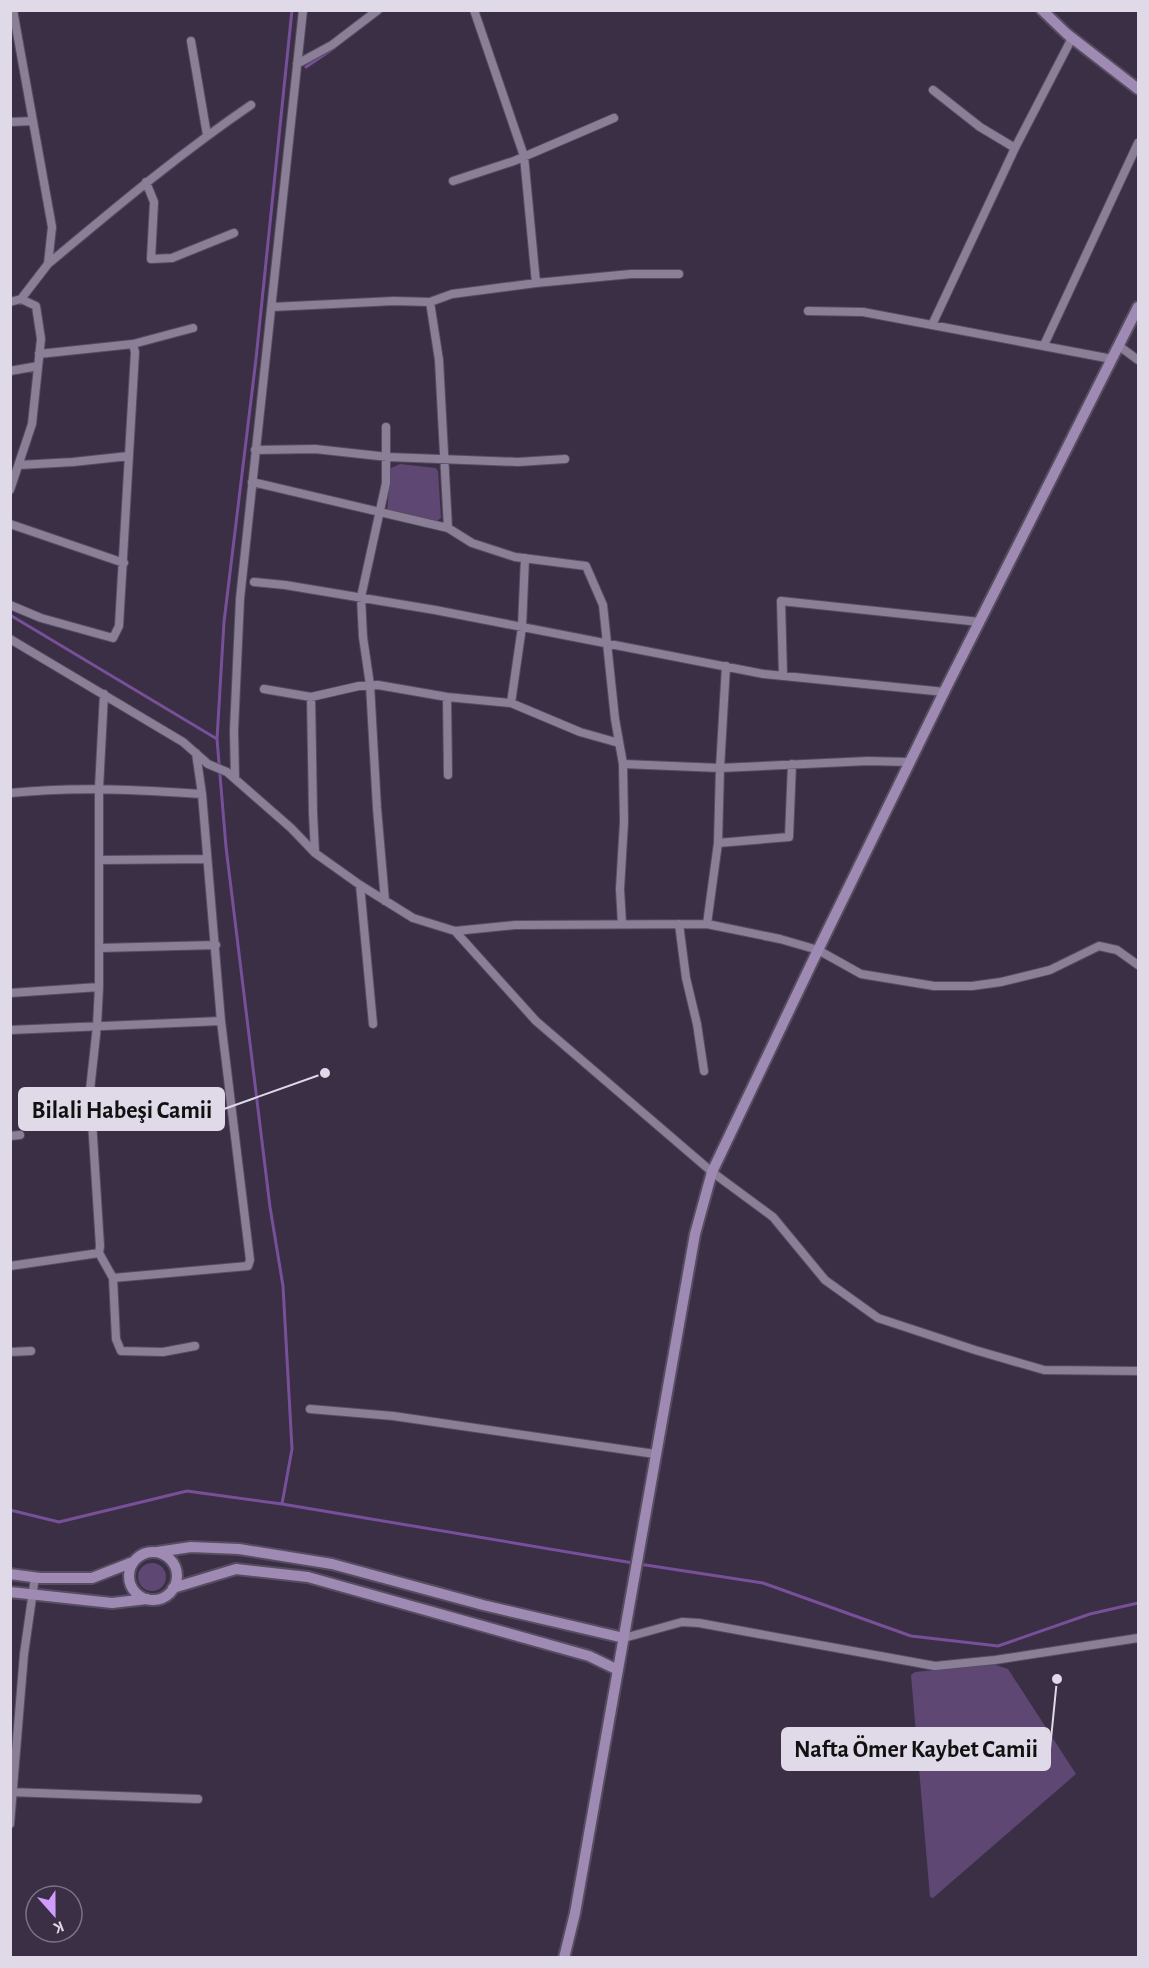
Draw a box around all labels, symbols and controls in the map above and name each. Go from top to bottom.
callout: Bilali Habeşi Camii [19,1088,224,1130]
text: Bilali Habeşi Camii [32,1099,212,1123]
callout: Nafta Ömer Kaybet Camii [782,1728,1050,1770]
text: Nafta Ömer Kaybet Camii [794,1735,1038,1762]
north arrow [24,1884,84,1944]
text: K [51,1918,66,1936]

